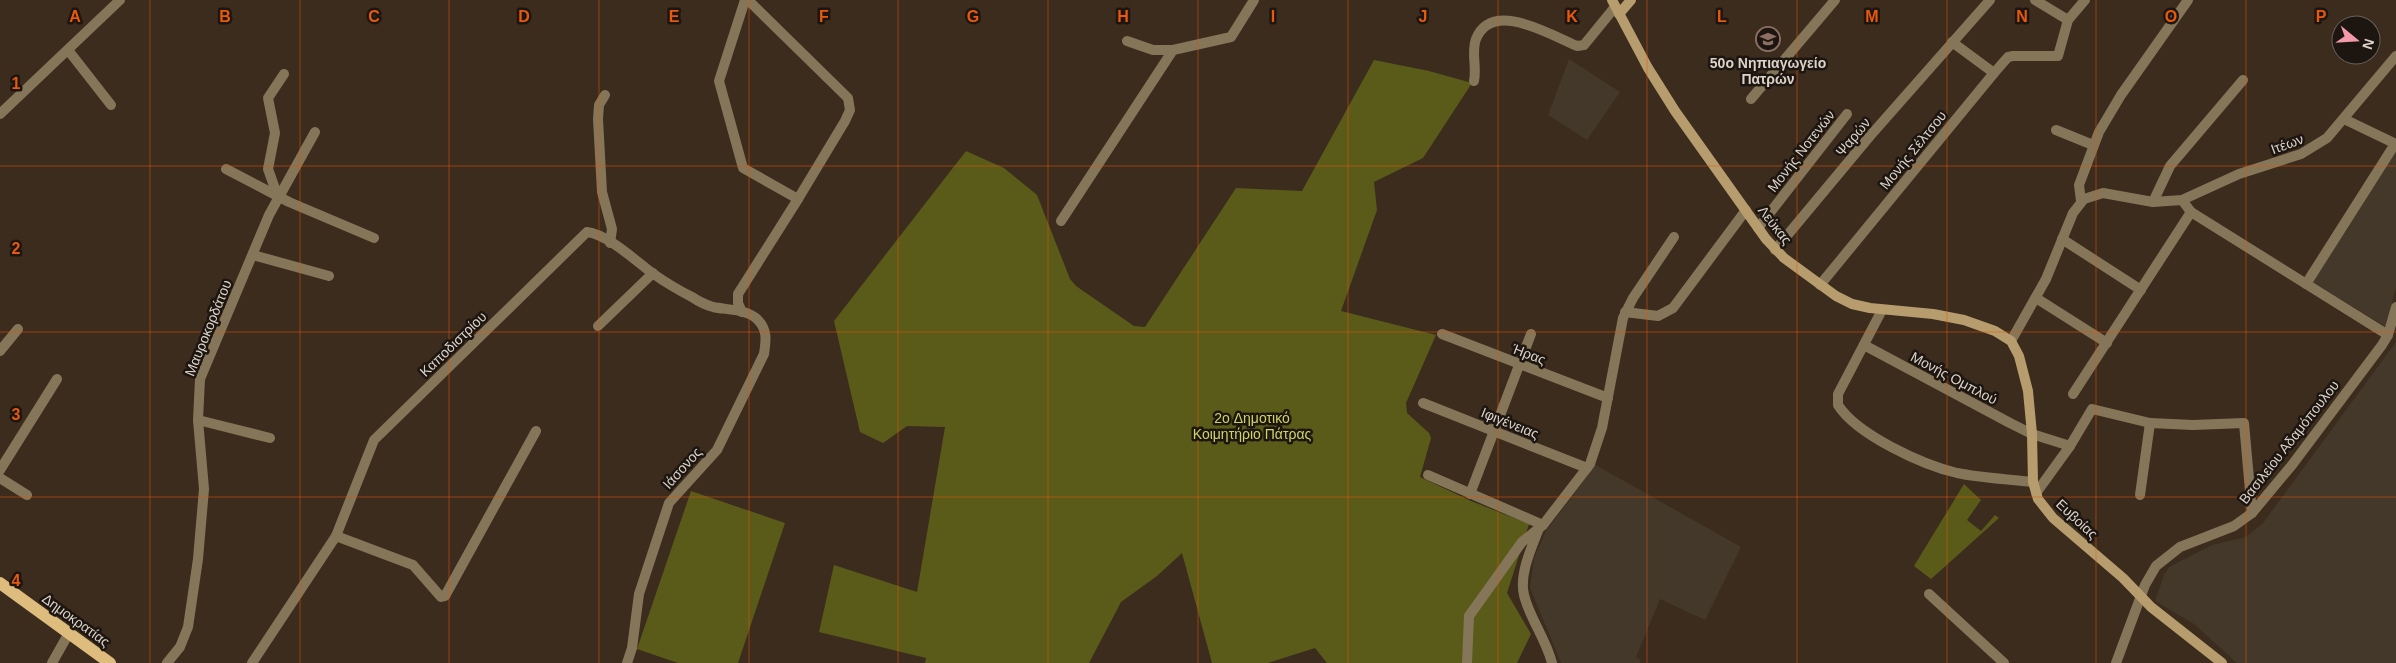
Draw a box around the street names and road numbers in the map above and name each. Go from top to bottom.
street label: Μονής Νοτενών [1764,107,1838,195]
street label: Μονής Σέλτσου [1877,108,1949,192]
street label: Ψαρών [1832,115,1874,159]
street label: Ιτέων [2268,131,2306,157]
street label: Λεύκας [1755,202,1795,248]
street label: Μαυροκορδάτου [181,278,235,378]
street label: Καποδιστρίου [416,308,490,380]
street label: Ήρας [1509,340,1548,368]
street label: Μονής Ομπλού [1908,348,2000,408]
street label: Βασιλείου Αδαμόπουλου [2236,377,2342,507]
street label: Ιφιγένειας [1479,404,1541,442]
street label: Ιάσονος [659,444,705,492]
street label: Ευβοίας [2053,496,2101,542]
street label: Δημοκρατίας [39,590,113,650]

